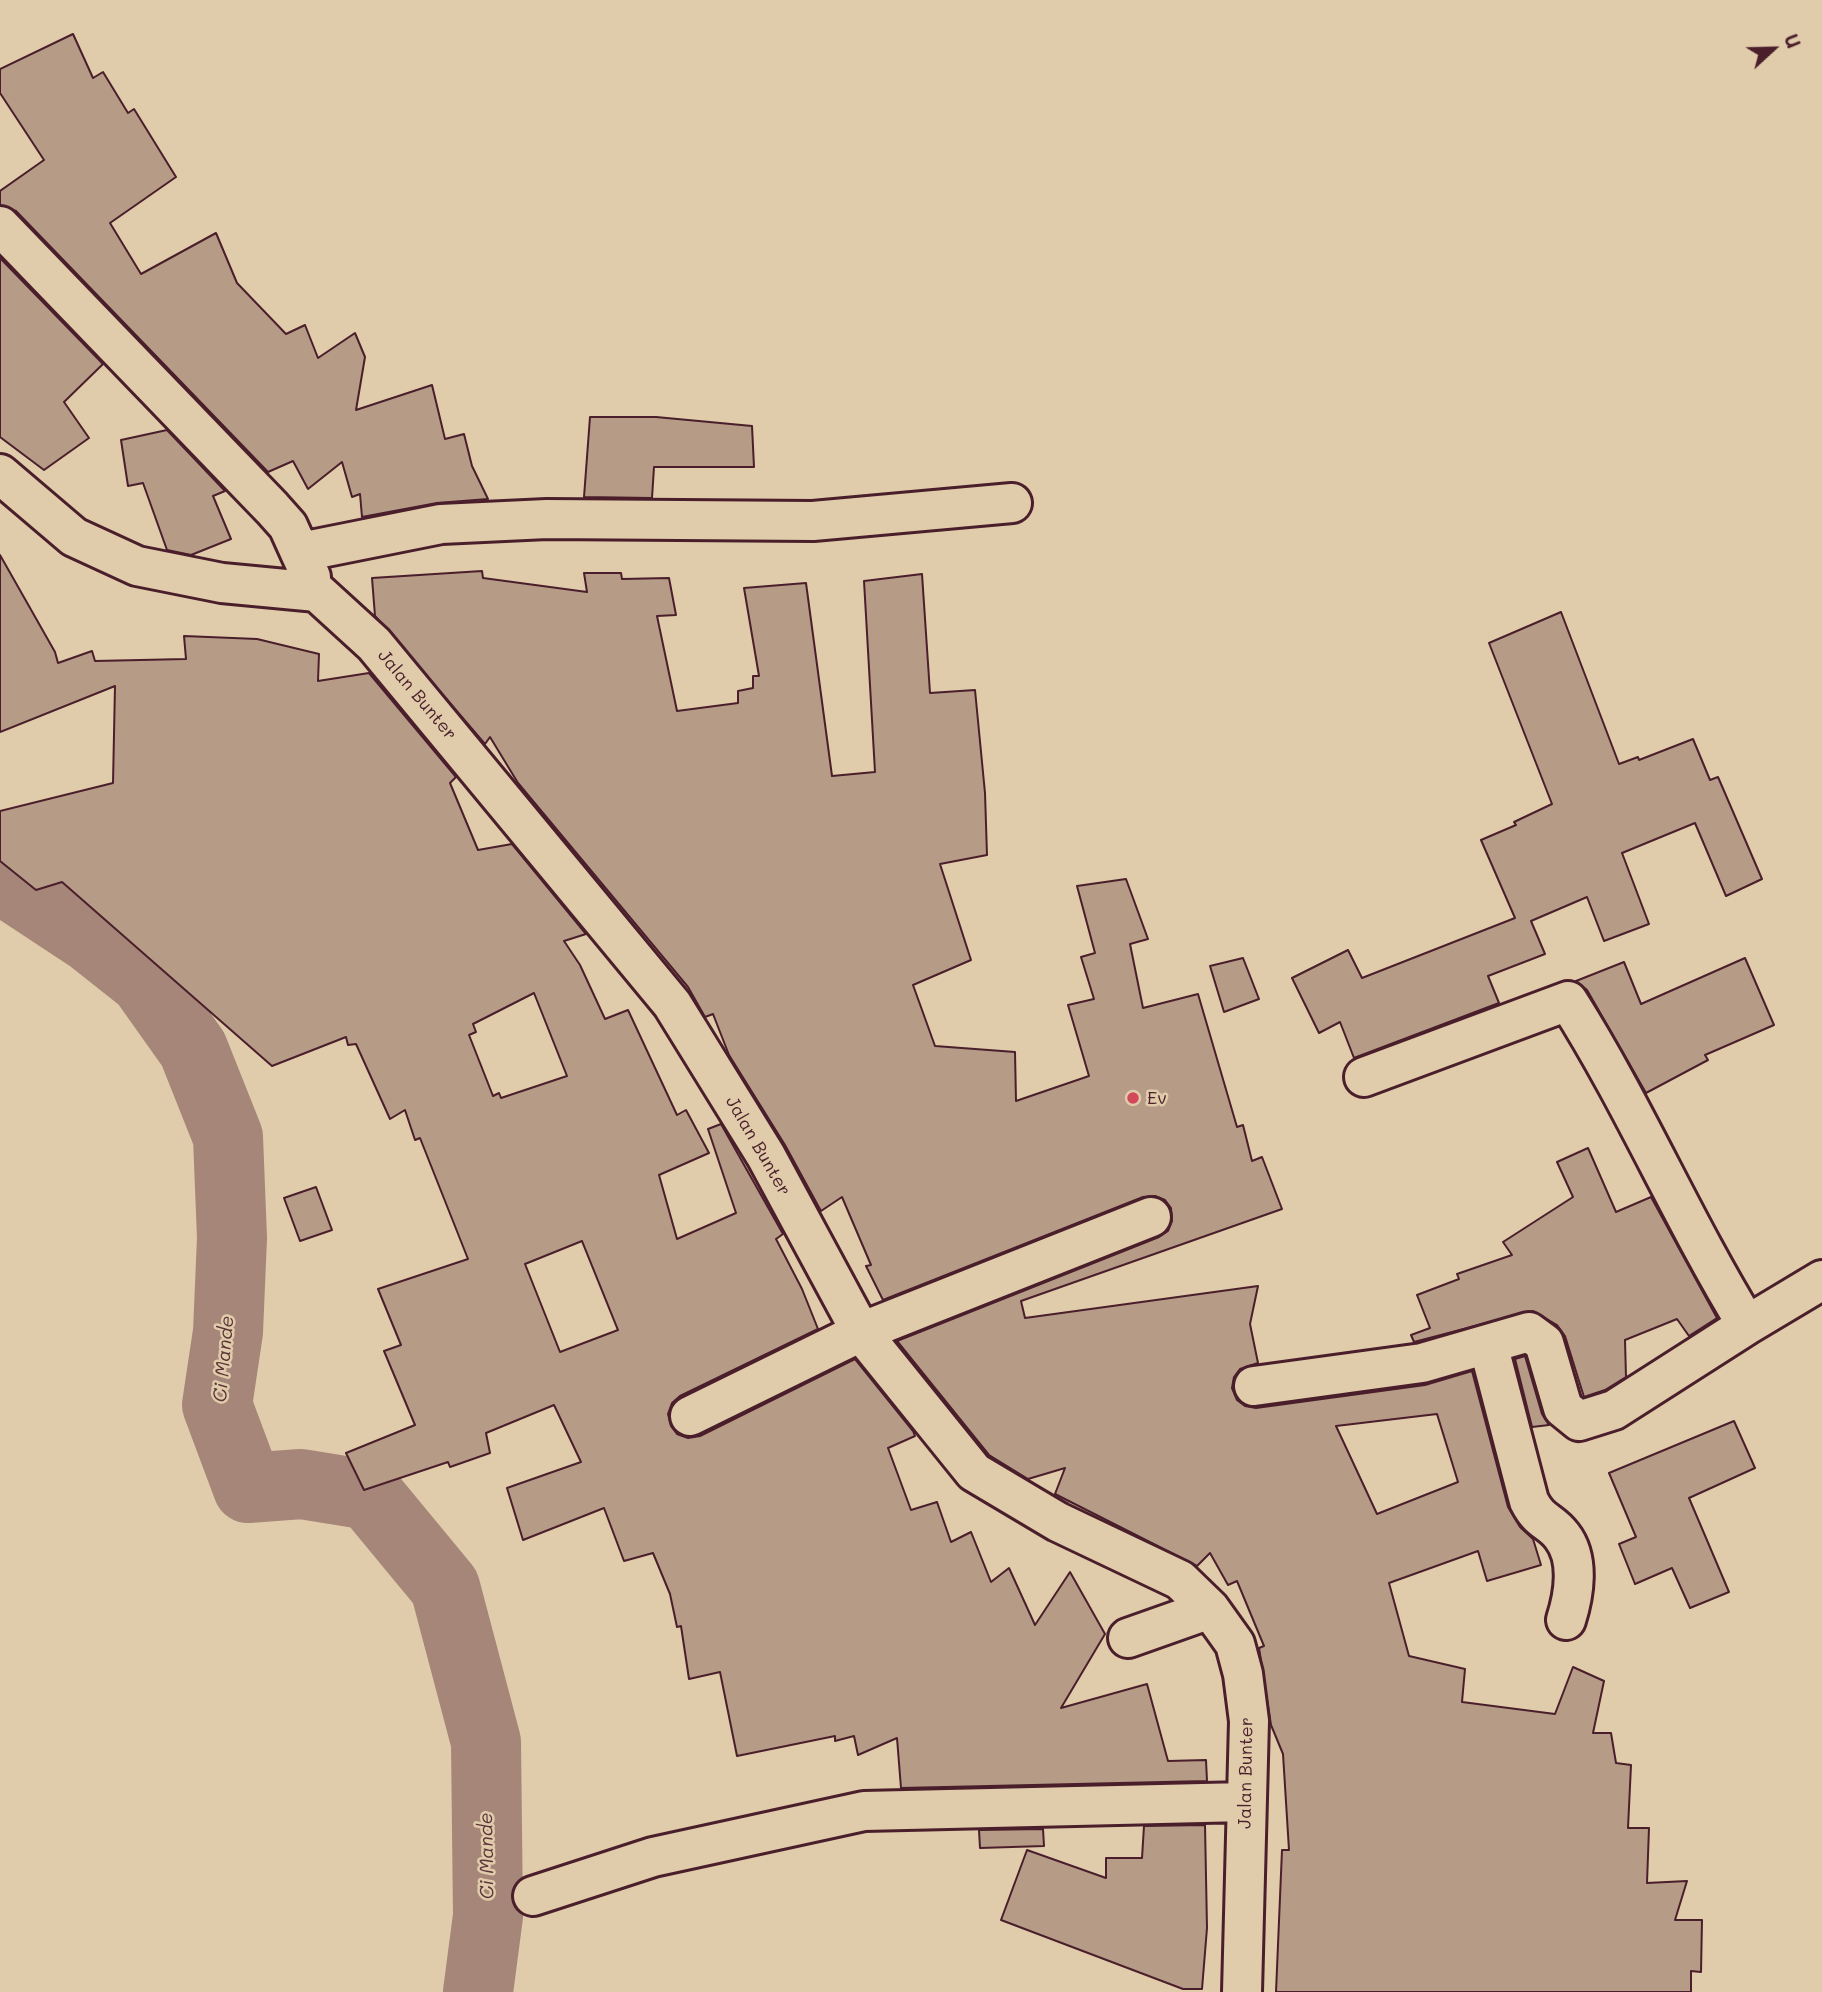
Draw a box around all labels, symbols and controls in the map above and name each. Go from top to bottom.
north arrow [1738,14,1808,84]
text: U [1779,30,1807,52]
street label: Jalan Bunter [373,645,461,745]
place label: Ev [1147,1087,1167,1109]
marker: Ev [1125,1090,1141,1106]
street label: Jalan Bunter [721,1092,795,1200]
water label: Ci Mande [209,1315,239,1403]
street label: Jalan Bunter [1234,1717,1258,1829]
water label: Ci Mande [475,1812,499,1900]

